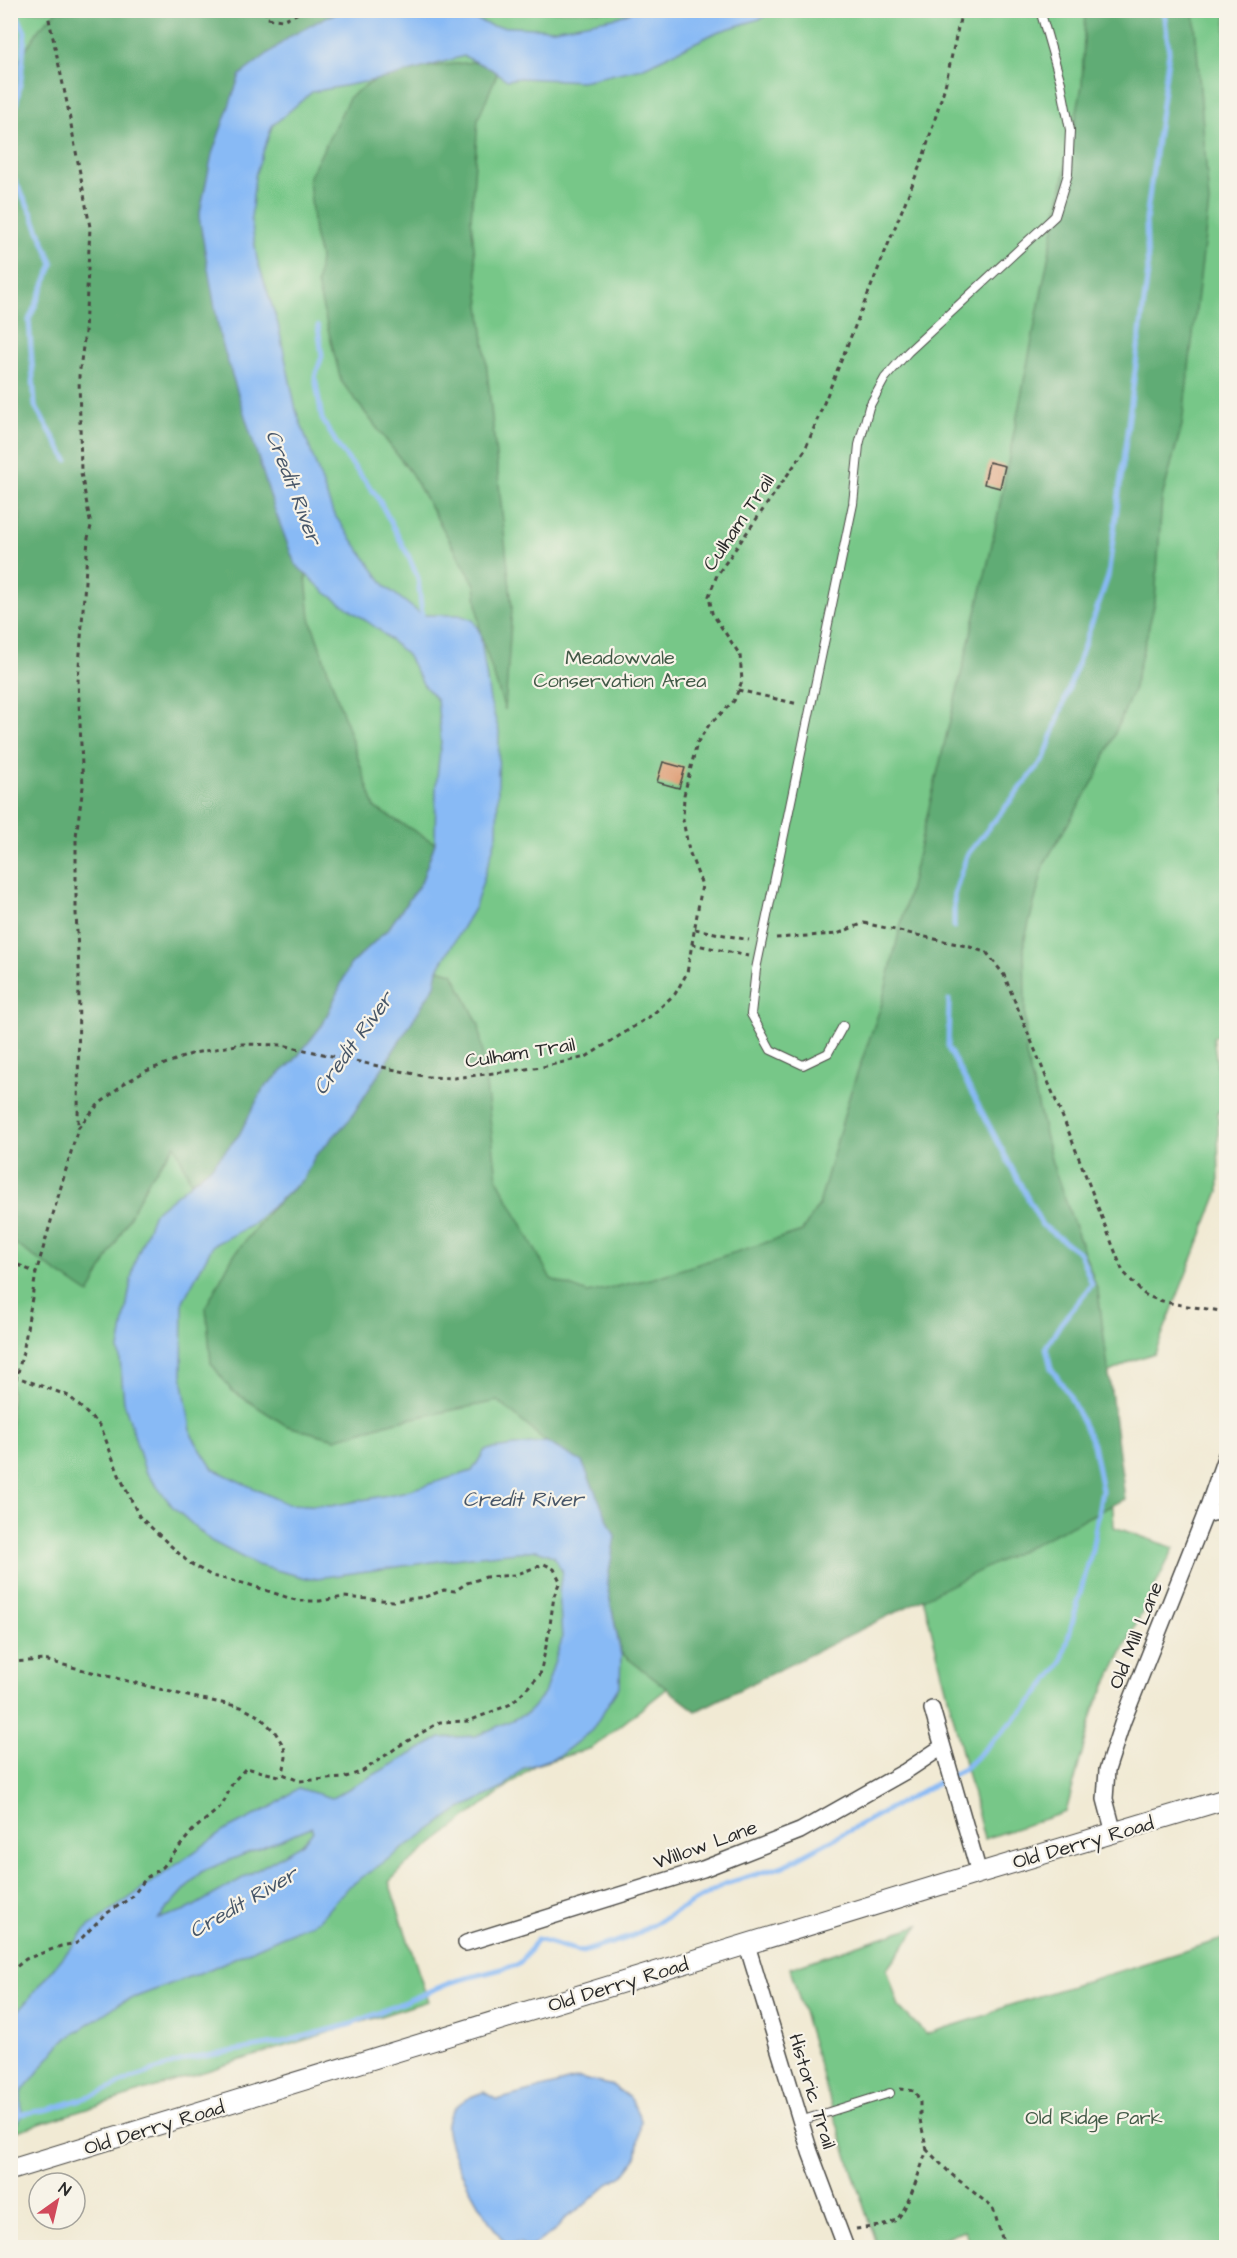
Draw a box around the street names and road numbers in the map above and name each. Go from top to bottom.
street label: Culham Trail [696,469,781,576]
street label: Culham Trail [463,1030,577,1075]
street label: Old Mill Lane [1102,1577,1170,1693]
street label: Old Derry Road [1009,1809,1157,1877]
street label: Willow Lane [650,1813,761,1877]
street label: Old Derry Road [545,1950,692,2021]
street label: Historic Trail [781,2030,843,2152]
street label: Old Derry Road [81,2093,228,2164]

